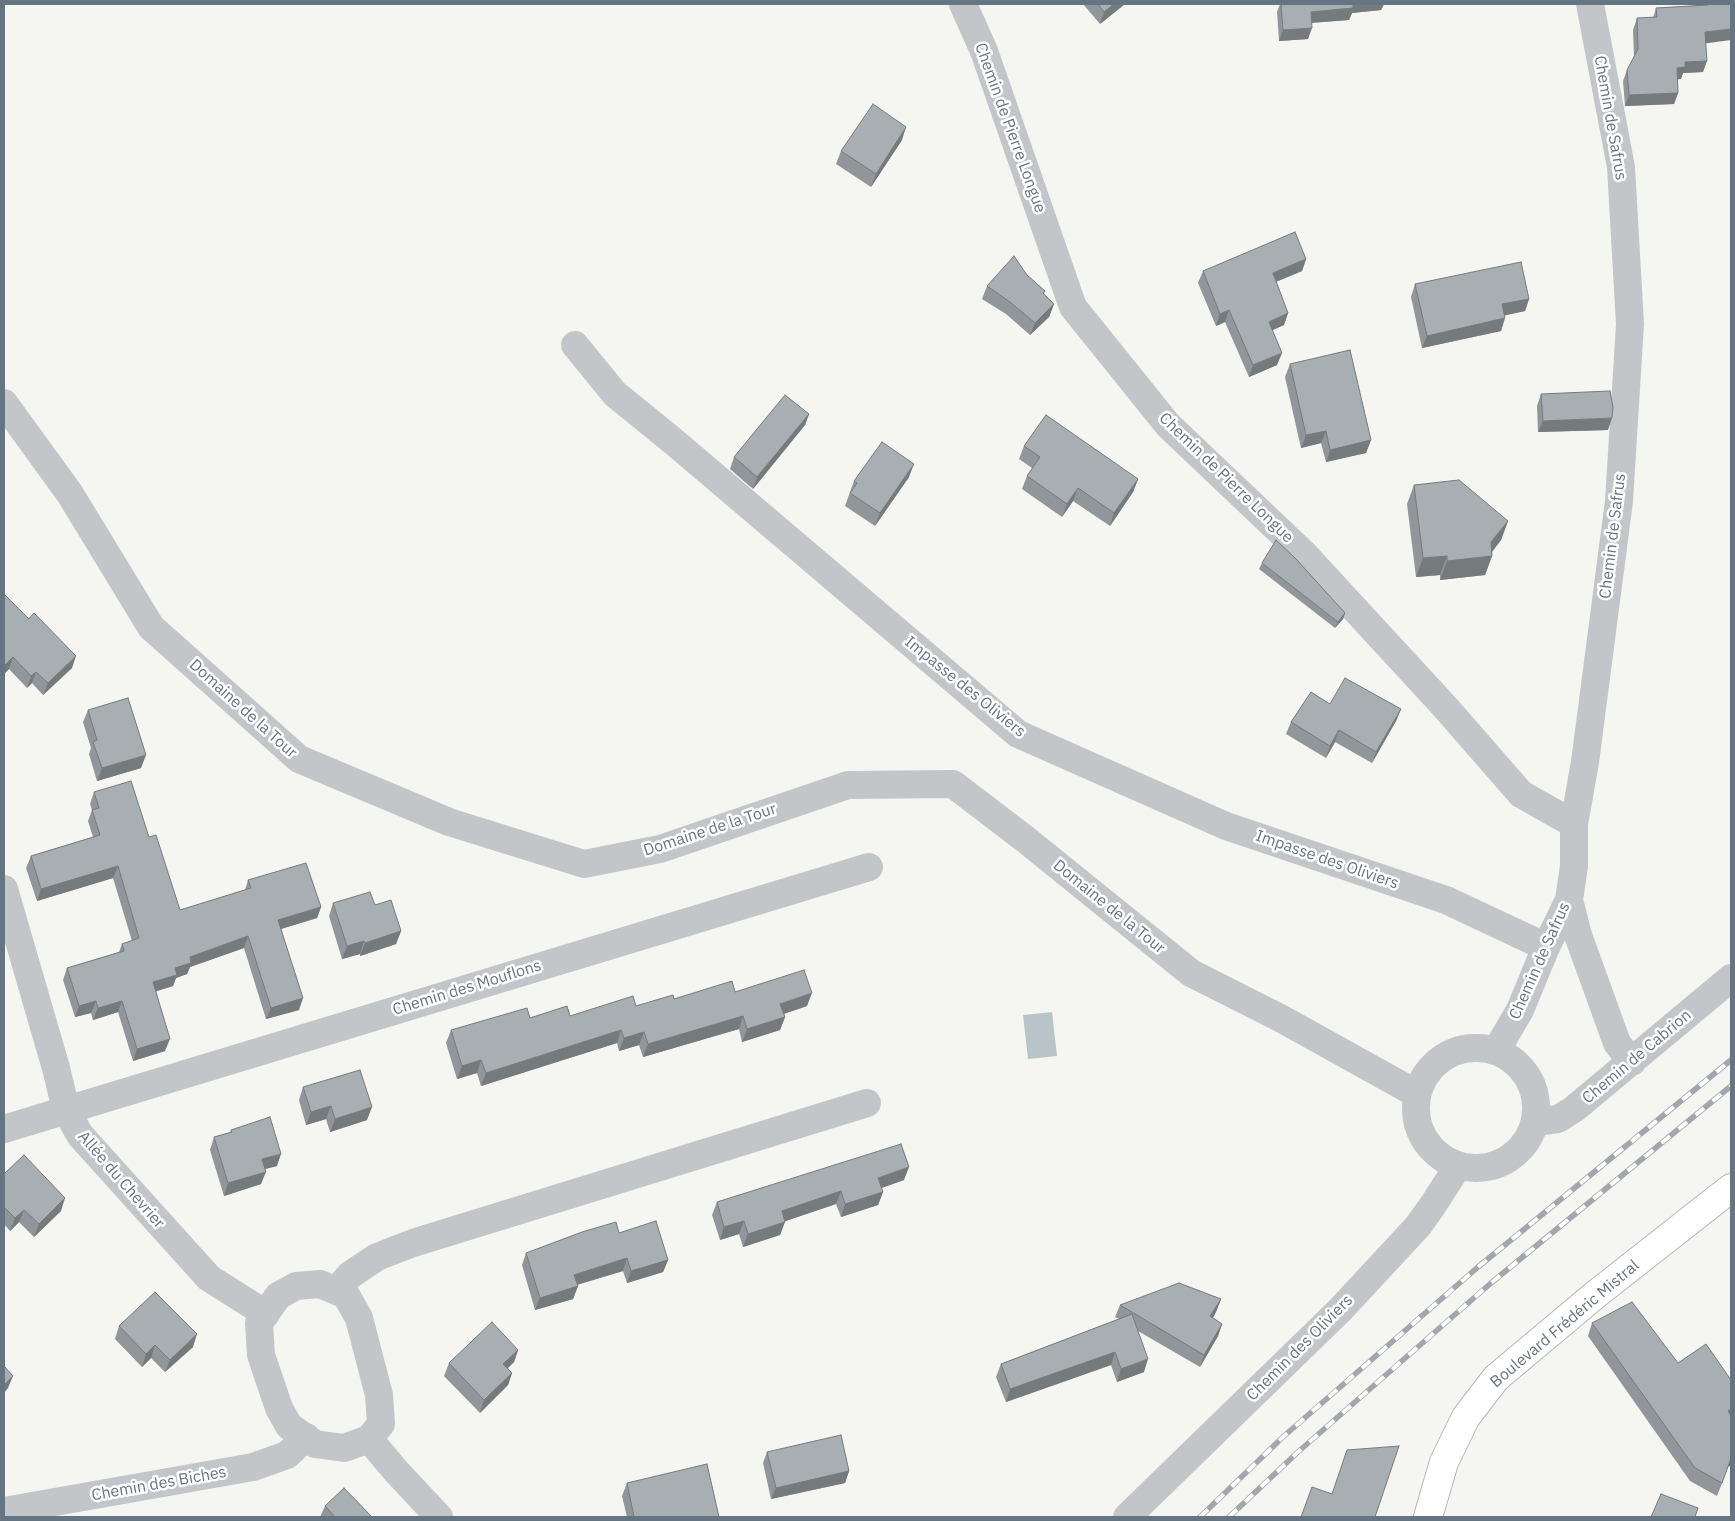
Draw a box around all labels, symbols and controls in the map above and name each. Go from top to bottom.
street label: Chemin de Pierre Longue [970,40,1050,216]
street label: Chemin de Safrus [1590,54,1630,182]
street label: Chemin de Pierre Longue [1155,409,1297,547]
street label: Chemin de Safrus [1596,472,1630,600]
street label: Impasse des Oliviers [901,632,1029,742]
street label: Domaine de la Tour [185,656,301,762]
street label: Domaine de la Tour [641,799,779,861]
street label: Impasse des Oliviers [1253,827,1401,893]
street label: Domaine de la Tour [1049,856,1169,958]
street label: Chemin de Safrus [1506,899,1574,1023]
street label: Chemin des Mouflons [390,956,544,1020]
street label: Chemin de Cabrion [1579,1006,1695,1108]
street label: Allée du Chevrier [74,1127,168,1233]
street label: Boulevard Frédéric Mistral [1487,1256,1643,1392]
street label: Chemin des Oliviers [1243,1291,1357,1405]
street label: Chemin des Biches [90,1463,228,1505]

